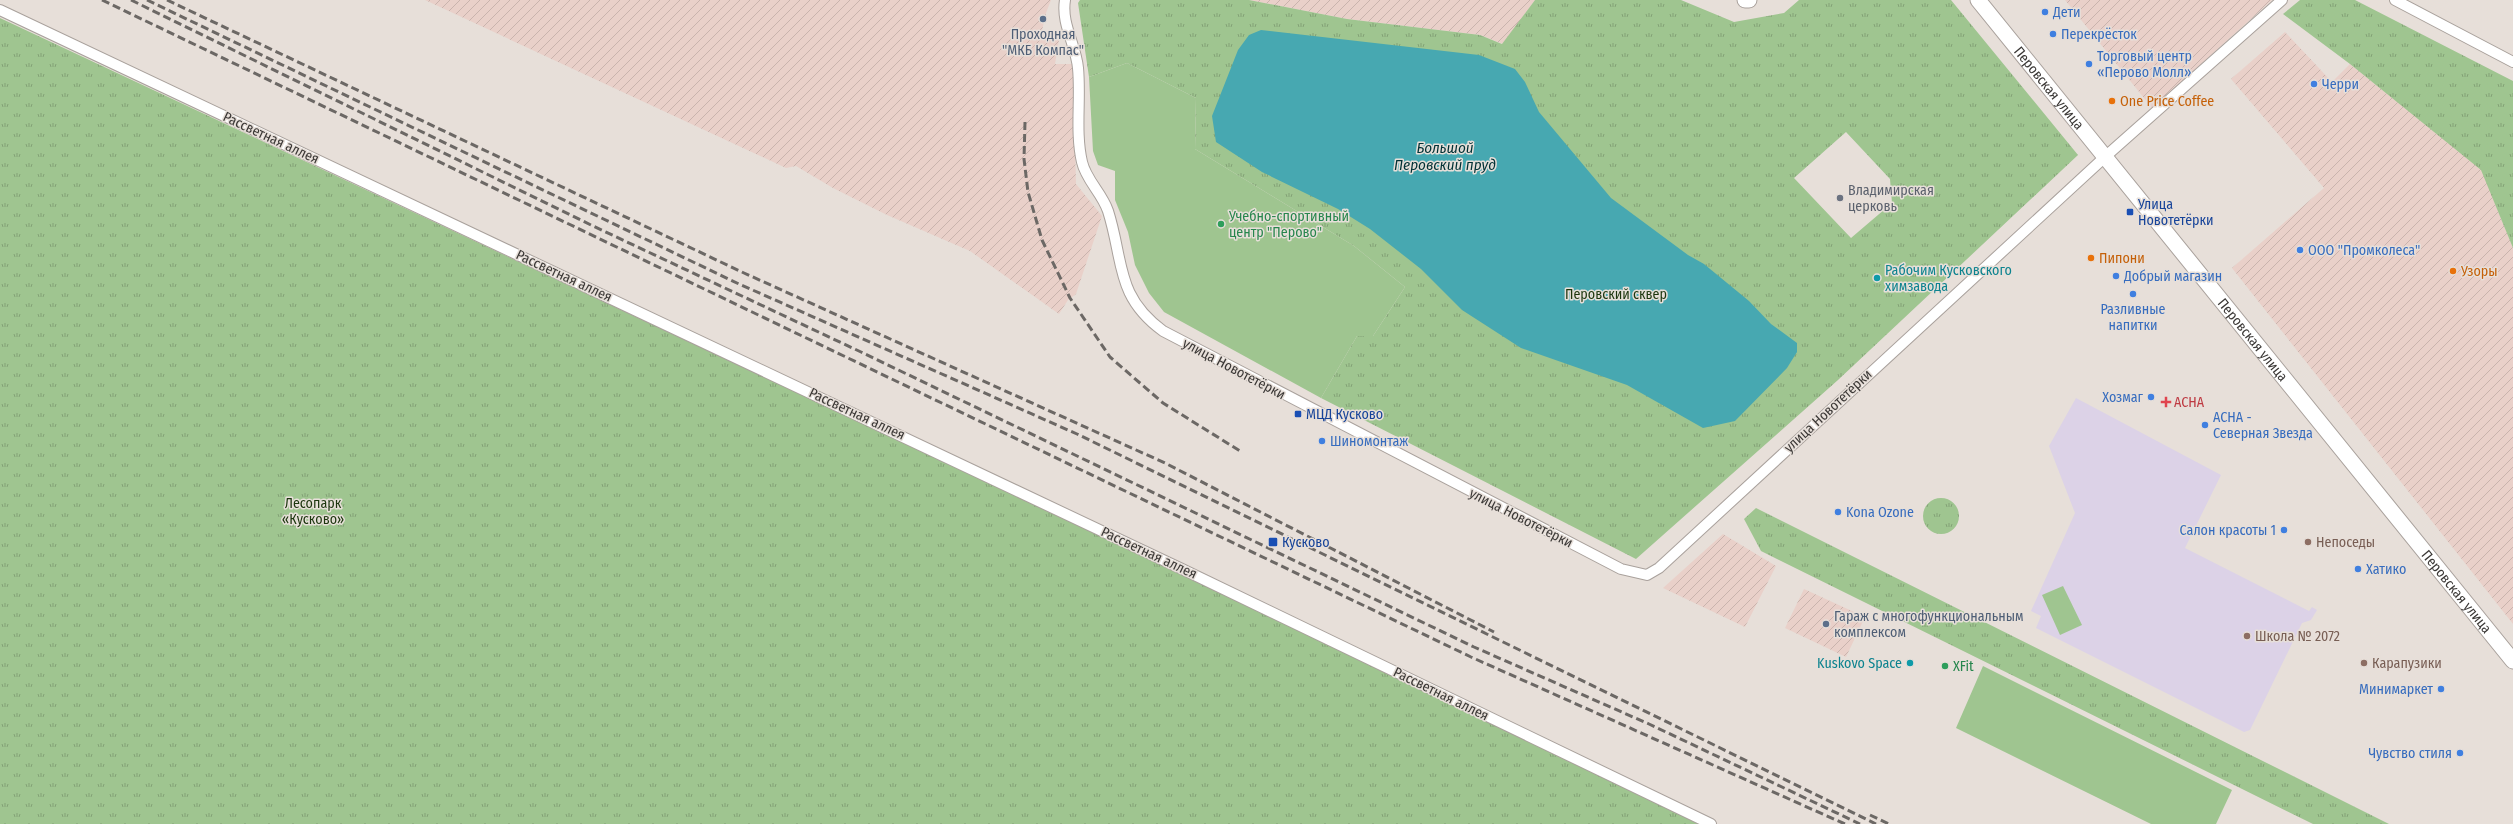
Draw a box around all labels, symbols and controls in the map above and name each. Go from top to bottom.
place label: Дети [2052,4,2081,21]
marker: Дети [2040,7,2050,17]
marker: Проходная "МКБ Компас" [1038,14,1048,24]
place label: Проходная "МКБ Компас" [1002,26,1084,59]
place label: Перекрёсток [2061,26,2137,43]
marker: Перекрёсток [2048,29,2058,39]
street label: Перовская улица [2010,43,2088,133]
place label: Торговый центр «Перово Молл» [2097,48,2192,81]
marker: Торговый центр «Перово Молл» [2084,59,2094,69]
place label: Черри [2322,76,2359,93]
marker: Черри [2309,79,2319,89]
place label: One Price Coffee [2120,93,2214,110]
marker: One Price Coffee [2107,96,2117,106]
street label: Рассветная аллея [220,108,322,168]
water label: Большой Перовский пруд [1394,139,1496,174]
place label: Владимирская церковь [1848,182,1934,215]
marker: Владимирская церковь [1835,193,1845,203]
place label: Улица Новотетёрки [2137,196,2214,229]
marker: Улица Новотетёрки [2125,207,2135,217]
place label: Учебно-спортивный центр "Перово" [1228,208,1349,241]
marker: Учебно-спортивный центр "Перово" [1216,219,1226,229]
place label: ООО "Промколеса" [2308,242,2420,259]
marker: ООО "Промколеса" [2295,245,2305,255]
street label: Рассветная аллея [513,246,615,306]
place label: Пипони [2099,250,2145,267]
marker: Пипони [2086,253,2096,263]
place label: Рабочим Кусковского химзавода [1885,262,2012,295]
place label: Узоры [2460,263,2498,280]
marker: Узоры [2448,266,2458,276]
place label: Добрый магазин [2123,268,2222,285]
marker: Добрый магазин [2111,271,2121,281]
marker: Рабочим Кусковского химзавода [1872,273,1882,283]
park label: Перовский сквер [1565,286,1667,303]
marker: Разливные напитки [2128,289,2138,299]
street label: Перовская улица [2214,295,2292,385]
place label: Разливные напитки [2100,301,2166,334]
street label: улица Новотетёрки [1180,335,1288,403]
street label: улица Новотетёрки [1781,366,1875,456]
street label: Рассветная аллея [806,384,908,444]
place label: Хозмаг [2102,389,2144,406]
marker: Хозмаг [2146,392,2156,402]
place label: АСНА [2174,394,2205,411]
marker: АСНА [2161,397,2171,407]
place label: МЦД Кусково [1306,406,1383,423]
marker: МЦД Кусково [1293,409,1303,419]
place label: АСНА - Северная Звезда [2213,409,2313,442]
marker: АСНА - Северная Звезда [2200,420,2210,430]
place label: Шиномонтаж [1330,433,1408,450]
marker: Шиномонтаж [1317,436,1327,446]
street label: улица Новотетёрки [1466,485,1576,551]
park label: Лесопарк «Кусково» [282,495,344,528]
place label: Kona Ozone [1846,504,1914,521]
marker: Kona Ozone [1833,507,1843,517]
place label: Салон красоты 1 [2180,522,2276,539]
street label: Рассветная аллея [1098,523,1200,583]
marker: Салон красоты 1 [2279,525,2289,535]
place label: Кусково [1282,534,1330,551]
place label: Непоседы [2316,534,2375,551]
marker: Кусково [1267,536,1279,548]
marker: Непоседы [2303,537,2313,547]
street label: Перовская улица [2418,547,2495,637]
place label: Хатико [2366,561,2406,578]
marker: Хатико [2353,564,2363,574]
place label: Гараж с многофункциональным комплексом [1834,608,2023,641]
marker: Гараж с многофункциональным комплексом [1821,619,1831,629]
place label: Школа № 2072 [2255,628,2340,645]
marker: Школа № 2072 [2242,631,2252,641]
place label: Kuskovo Space [1817,655,1902,672]
place label: Карапузики [2372,655,2442,672]
marker: Kuskovo Space [1905,658,1915,668]
place label: XFit [1953,658,1974,675]
marker: Карапузики [2359,658,2369,668]
marker: XFit [1940,661,1950,671]
street label: Рассветная аллея [1391,664,1491,724]
place label: Минимаркет [2359,681,2433,698]
marker: Минимаркет [2436,684,2446,694]
place label: Чувство стиля [2368,745,2452,762]
marker: Чувство стиля [2455,748,2465,758]

